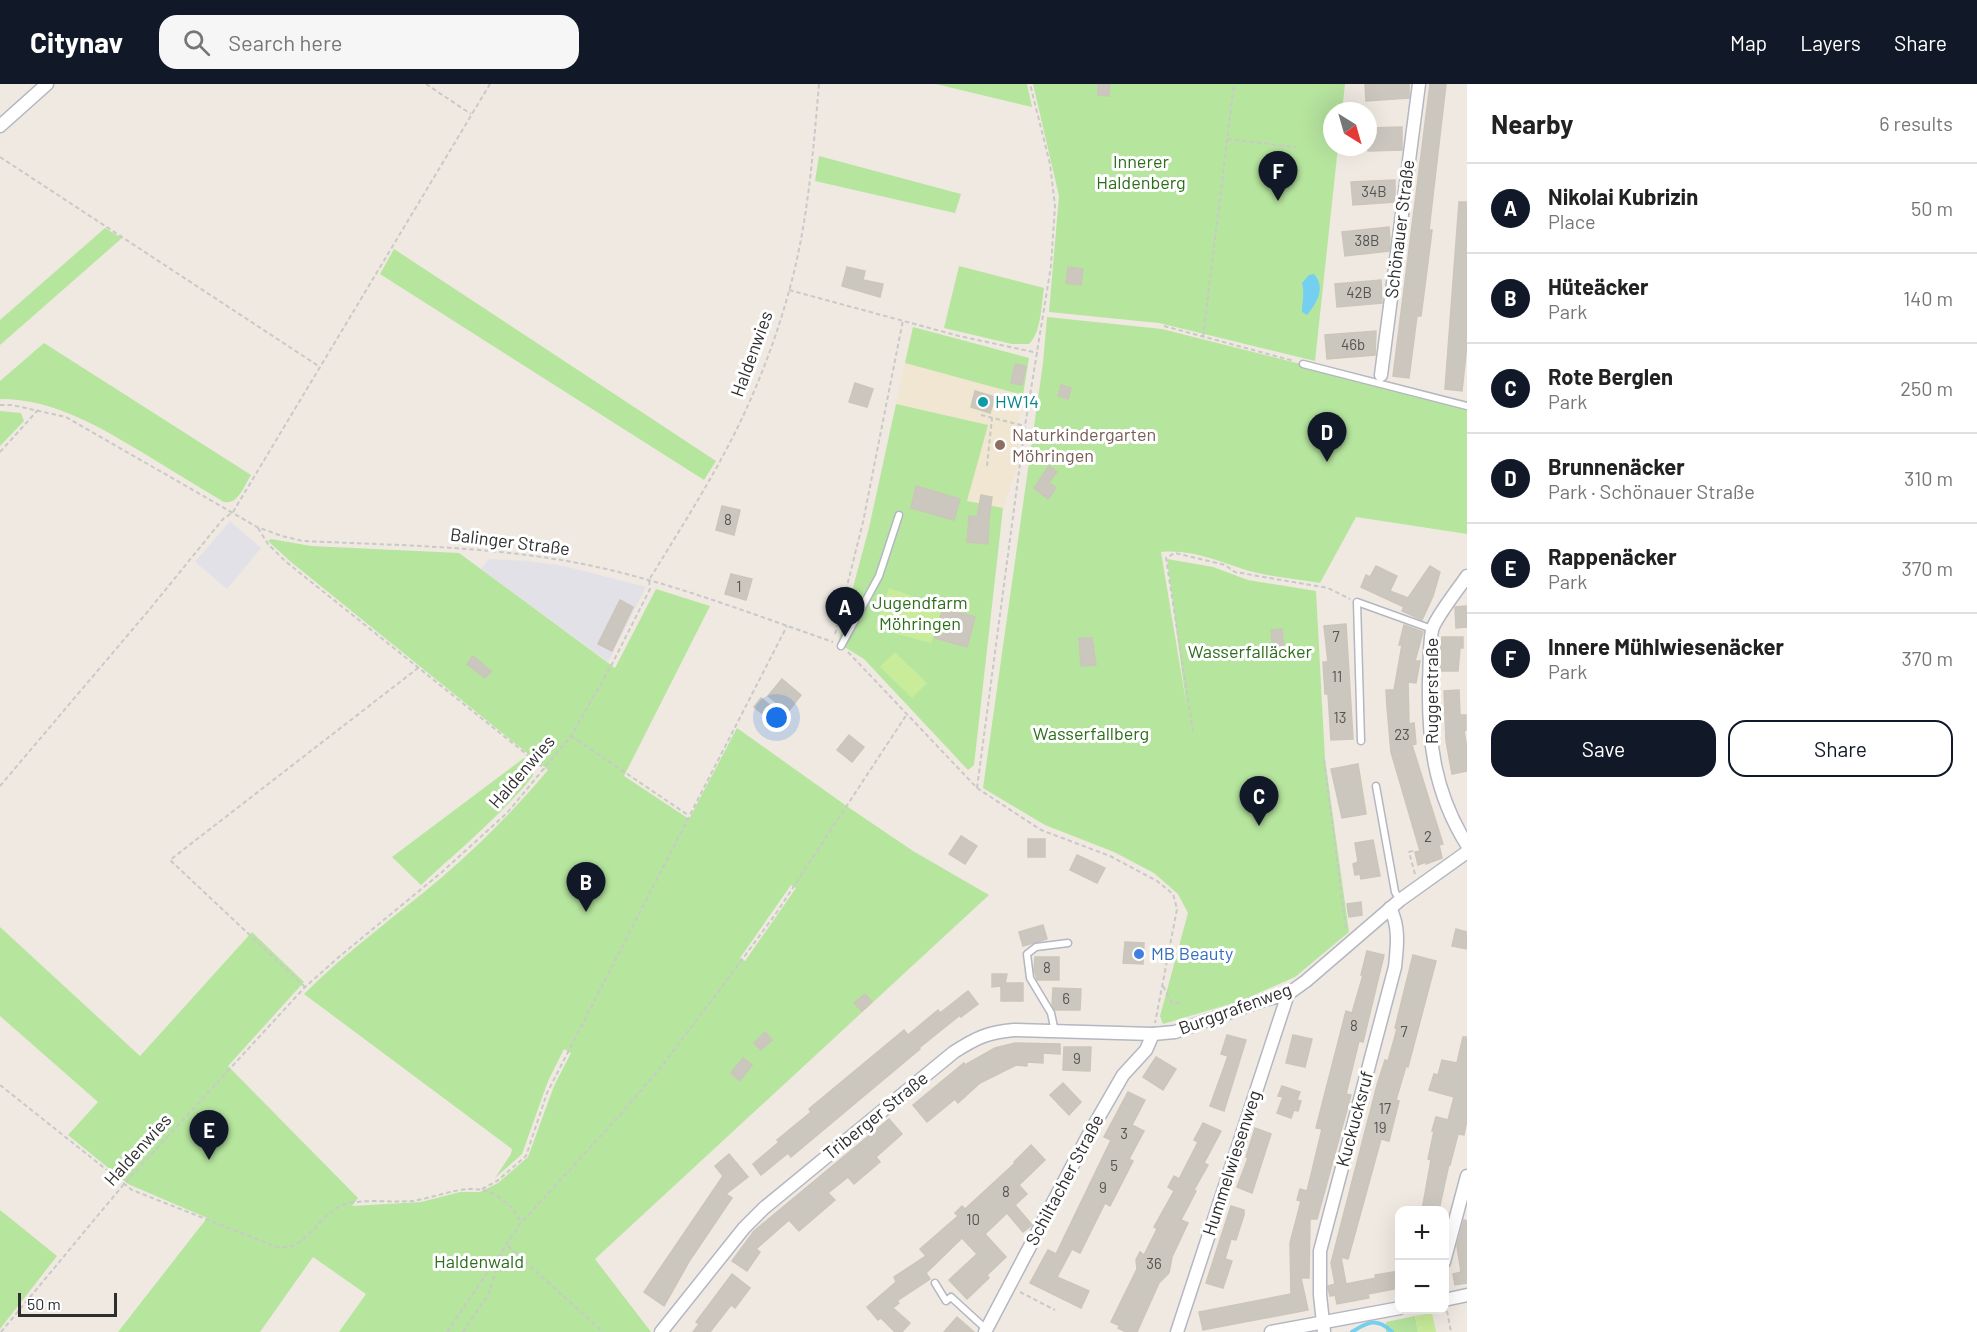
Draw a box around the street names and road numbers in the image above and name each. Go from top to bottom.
street label: Schönauer Straße [1380,158,1418,300]
street label: Haldenwies [725,308,777,400]
street label: Balinger Straße [449,523,571,559]
street label: Ruggerstraße [1420,638,1442,744]
street label: Haldenwies [484,730,559,812]
street label: Burggrafenweg [1175,977,1294,1039]
street label: Triberger Straße [819,1066,932,1164]
street label: Kuckucksruf [1331,1068,1377,1169]
street label: Hummelwiesenweg [1197,1087,1265,1238]
street label: Haldenwies [99,1109,175,1190]
street label: Schiltacher Straße [1020,1110,1108,1249]

